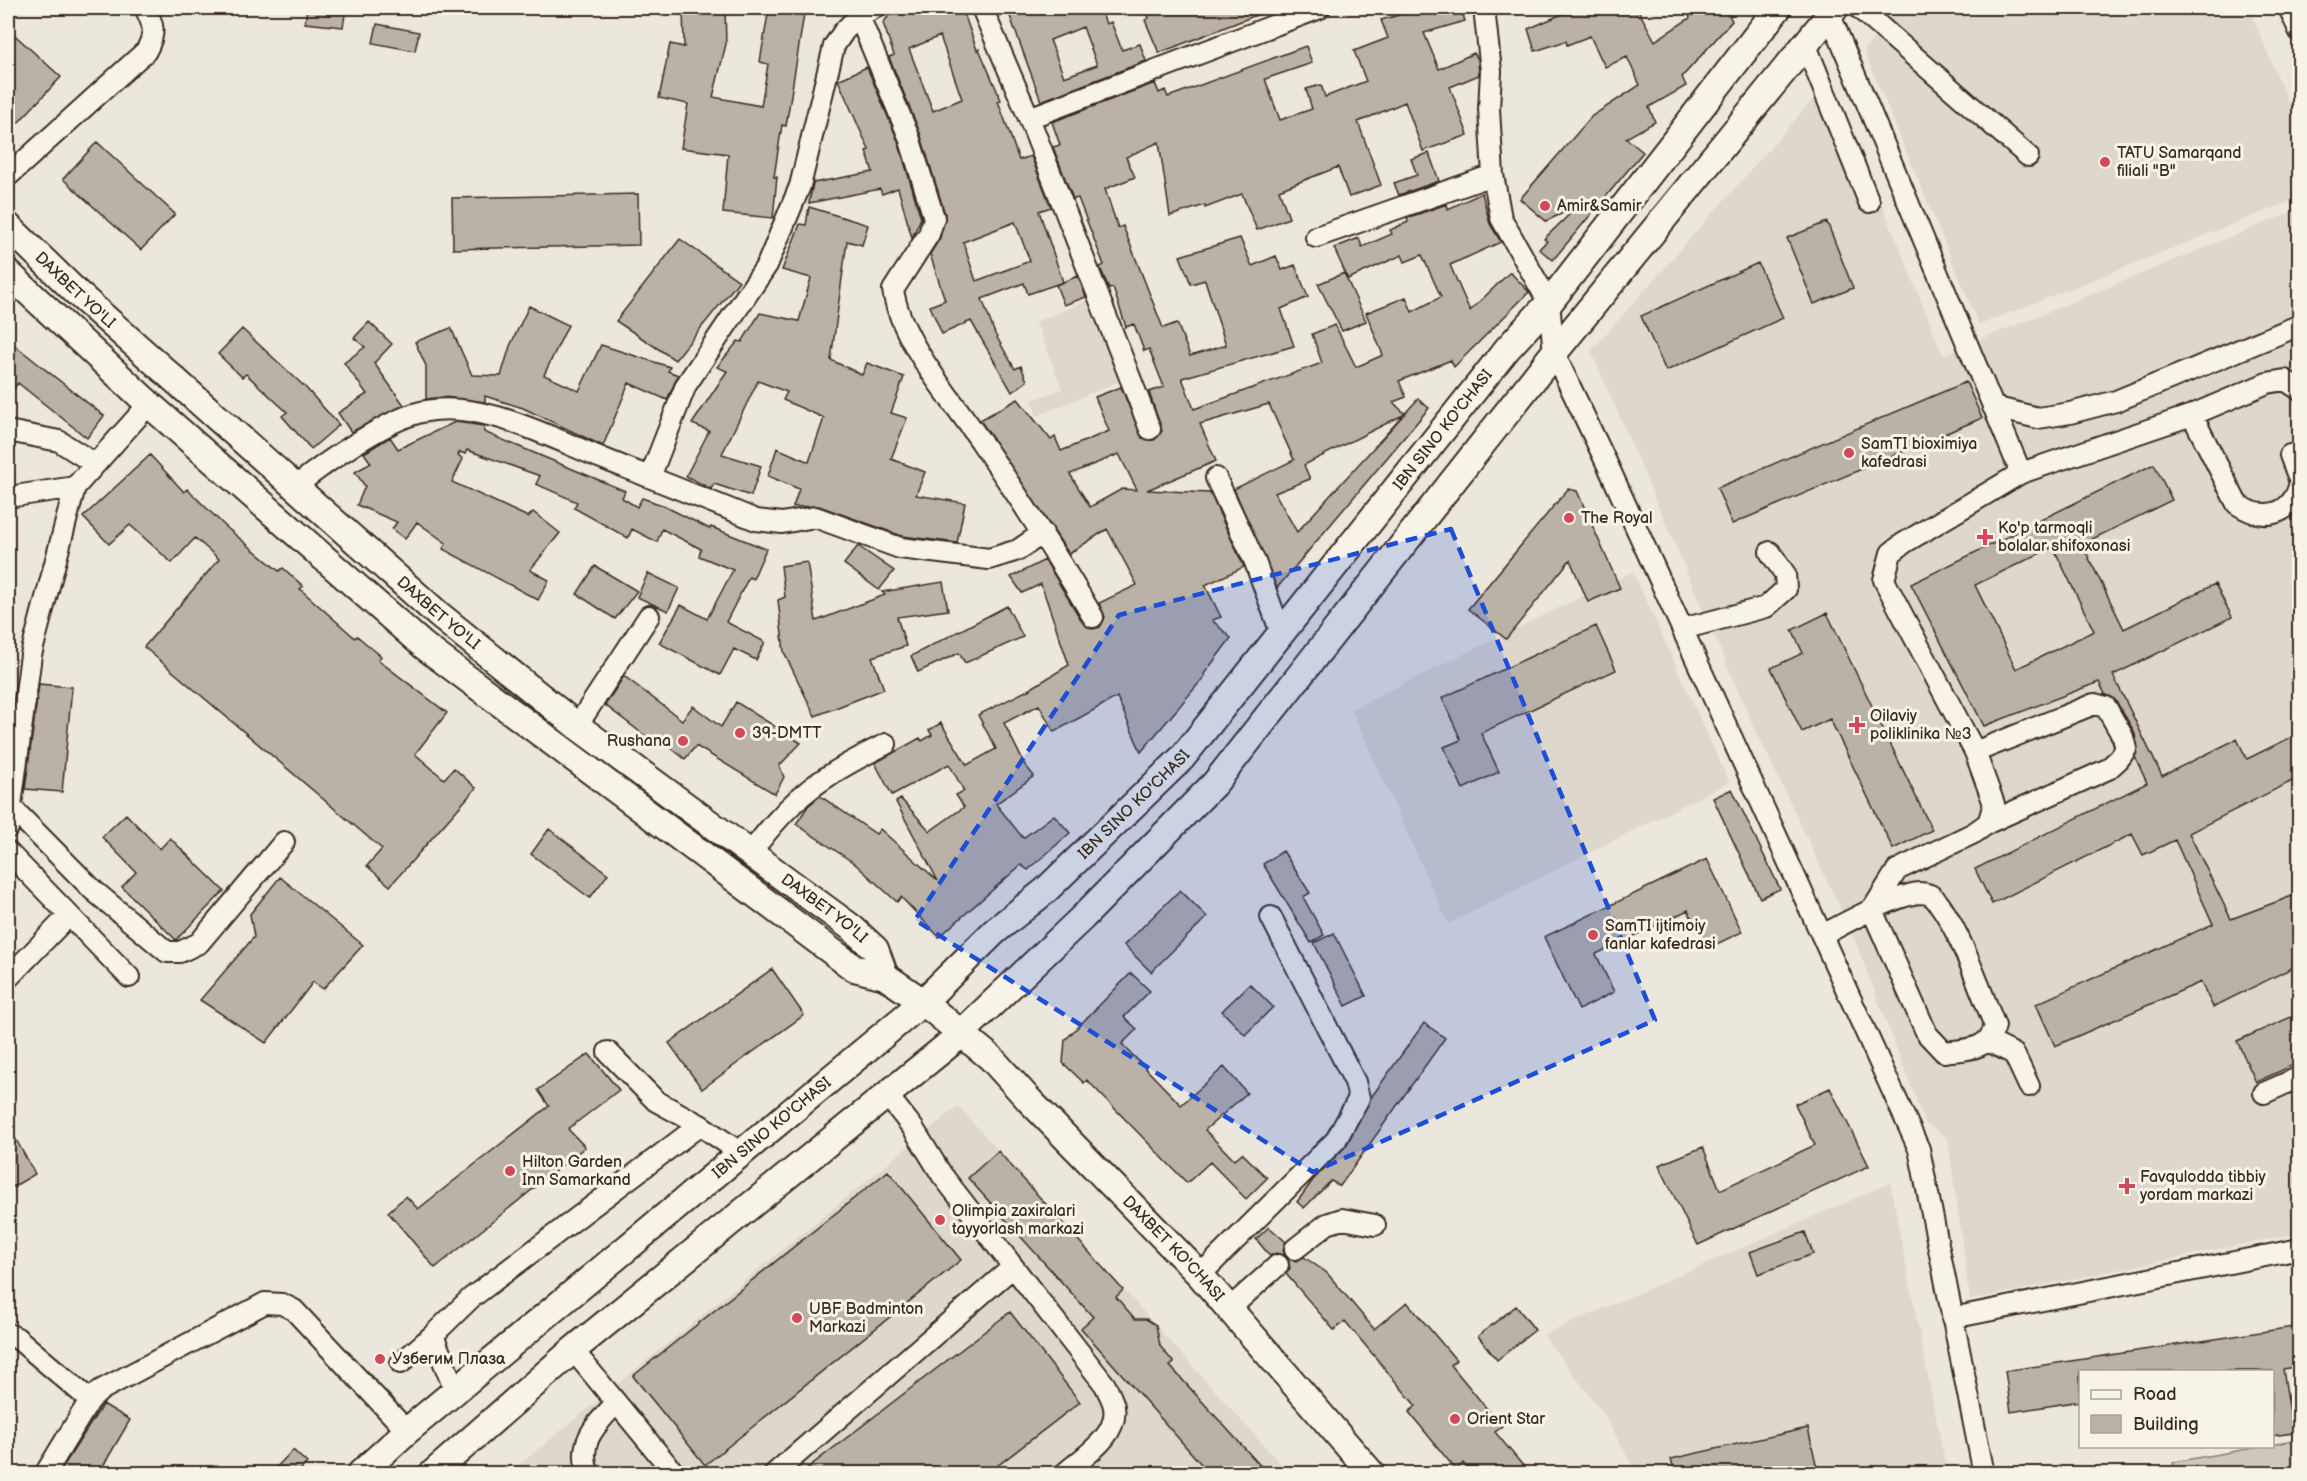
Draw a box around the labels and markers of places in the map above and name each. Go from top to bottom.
place label: TATU Samarqand filiali "B" [2117,144,2242,181]
marker: TATU Samarqand filiali "B" [2098,155,2112,169]
place label: Amir&Samir [1557,197,1642,216]
marker: Amir&Samir [1538,199,1552,213]
place label: SamTI bioximiya kafedrasi [1861,435,1977,472]
marker: SamTI bioximiya kafedrasi [1842,446,1856,460]
place label: The Royal [1581,509,1653,528]
marker: The Royal [1562,511,1576,525]
place label: Ko'p tarmoqli bolalar shifoxonasi [1998,519,2130,556]
marker: Ko'p tarmoqli bolalar shifoxonasi [1976,528,1994,546]
place label: Oilaviy poliklinika №3 [1870,707,1972,744]
marker: Oilaviy poliklinika №3 [1848,716,1866,734]
place label: 39-DMTT [752,724,822,743]
marker: 39-DMTT [733,726,747,740]
place label: Rushana [607,732,671,751]
marker: Rushana [676,734,690,748]
place label: SamTI ijtimoiy fanlar kafedrasi [1605,917,1716,954]
marker: SamTI ijtimoiy fanlar kafedrasi [1586,928,1600,942]
place label: Hilton Garden Inn Samarkand [522,1153,631,1190]
marker: Hilton Garden Inn Samarkand [503,1164,517,1178]
place label: Favqulodda tibbiy yordam markazi [2139,1168,2267,1205]
marker: Favqulodda tibbiy yordam markazi [2118,1177,2136,1195]
place label: Olimpia zaxiralari tayyorlash markazi [952,1202,1084,1239]
marker: Olimpia zaxiralari tayyorlash markazi [933,1213,947,1227]
place label: UBF Badminton Markazi [809,1300,923,1337]
marker: UBF Badminton Markazi [790,1311,804,1325]
place label: Узбегим Плаза [392,1350,506,1369]
marker: Узбегим Плаза [373,1352,387,1366]
place label: Orient Star [1467,1410,1545,1429]
marker: Orient Star [1448,1412,1462,1426]

